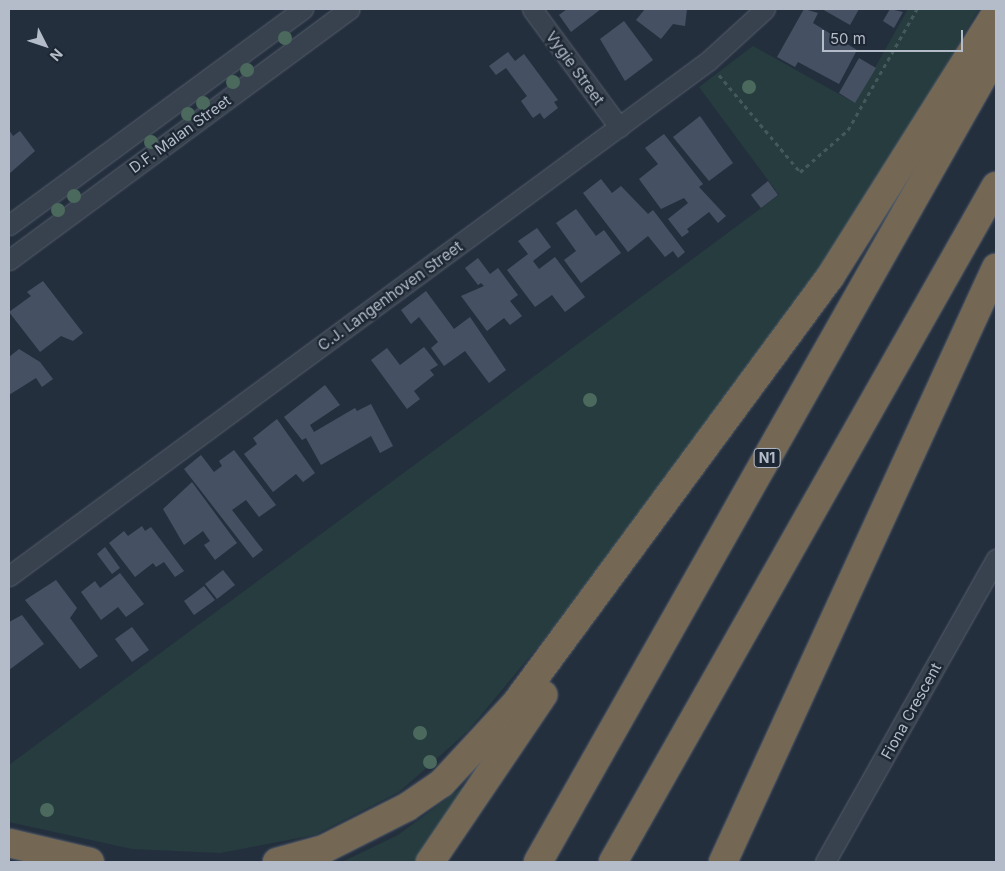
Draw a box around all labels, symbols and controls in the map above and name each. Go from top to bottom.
north arrow [20,20,70,70]
scale bar [825,20,966,52]
street label: Vygie Street [542,28,608,108]
text: 50 m [830,29,866,48]
text: N [47,46,67,65]
street label: D.F. Malan Street [126,91,234,177]
street label: C.J. Langenhoven Street [314,237,466,355]
road number: N1 [753,446,781,469]
street label: Fiona Crescent [877,660,945,762]

